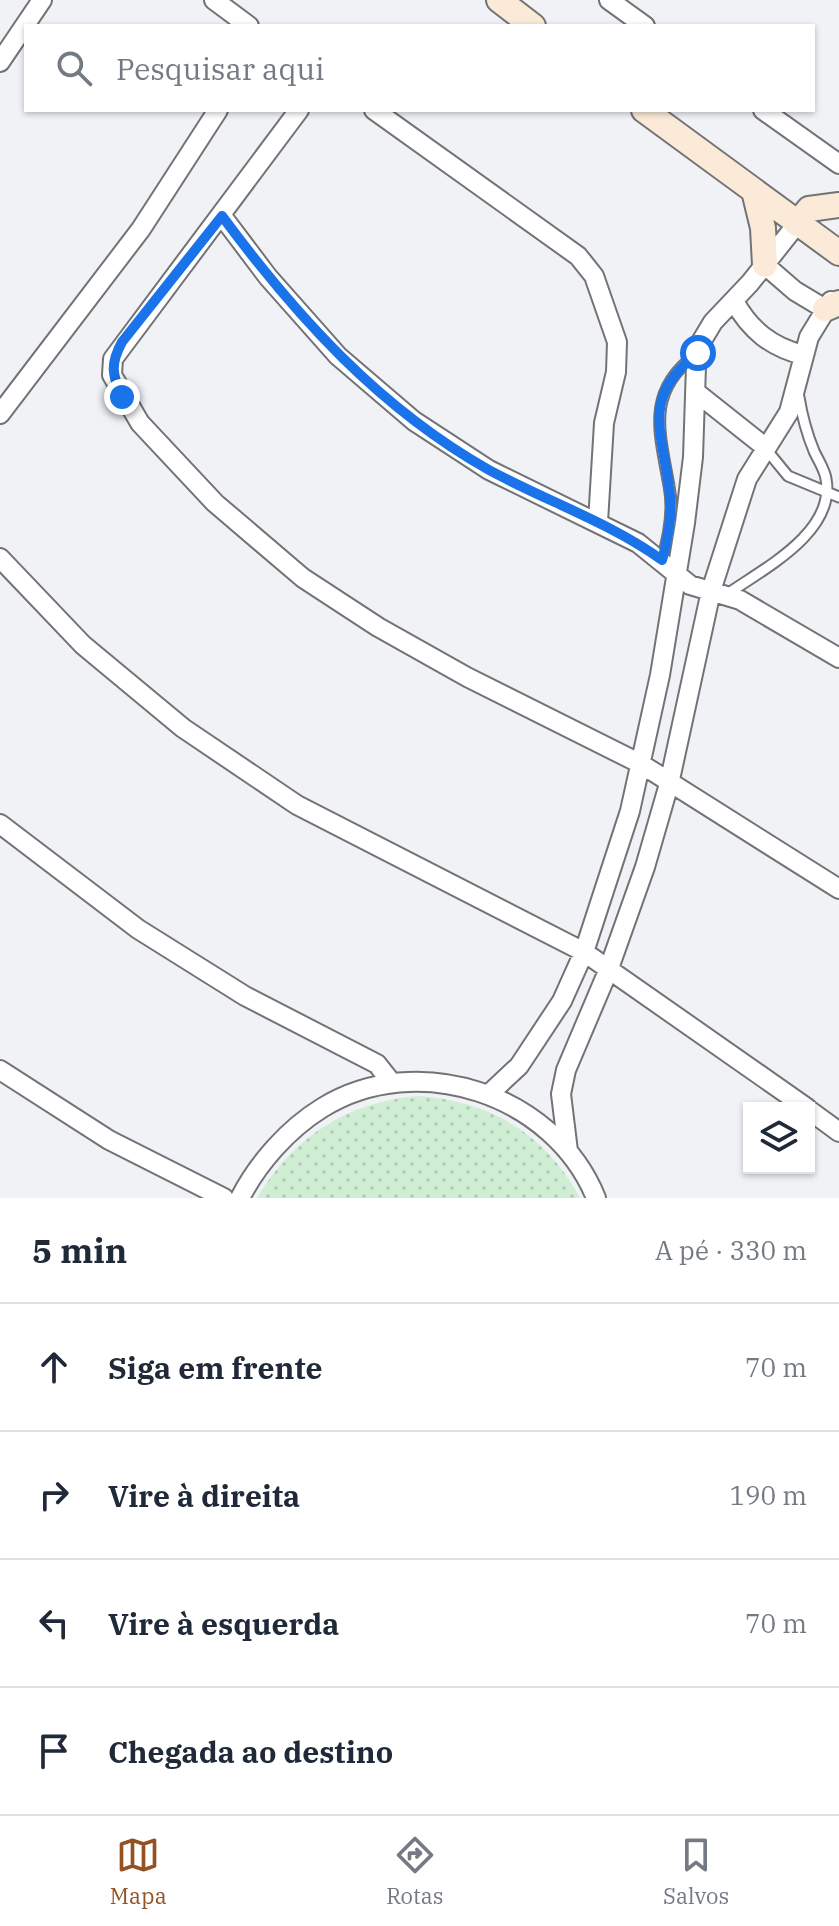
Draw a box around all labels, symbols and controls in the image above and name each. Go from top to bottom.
search box [24,24,815,112]
icon: search [52,46,96,90]
text: Pesquisar aqui [116,49,324,88]
route start [680,335,716,371]
route end [104,379,140,415]
map controls [743,1102,815,1174]
button: layers [743,1102,815,1174]
text: 5 min [32,1228,127,1272]
text: A pé · 330 m [655,1233,807,1267]
icon: ahead [32,1345,76,1389]
text: Siga em frente [108,1348,323,1387]
text: 70 m [745,1350,807,1384]
icon: right [32,1473,76,1517]
text: Vire à direita [108,1476,300,1515]
text: 190 m [729,1478,807,1512]
icon: left [32,1601,76,1645]
text: Vire à esquerda [108,1604,339,1643]
text: 70 m [745,1606,807,1640]
icon: arrive [32,1729,76,1773]
text: Chegada ao destino [108,1732,393,1771]
tab: Mapa [110,1833,167,1910]
tab: Rotas [386,1833,444,1910]
tab: Salvos [663,1833,729,1910]

